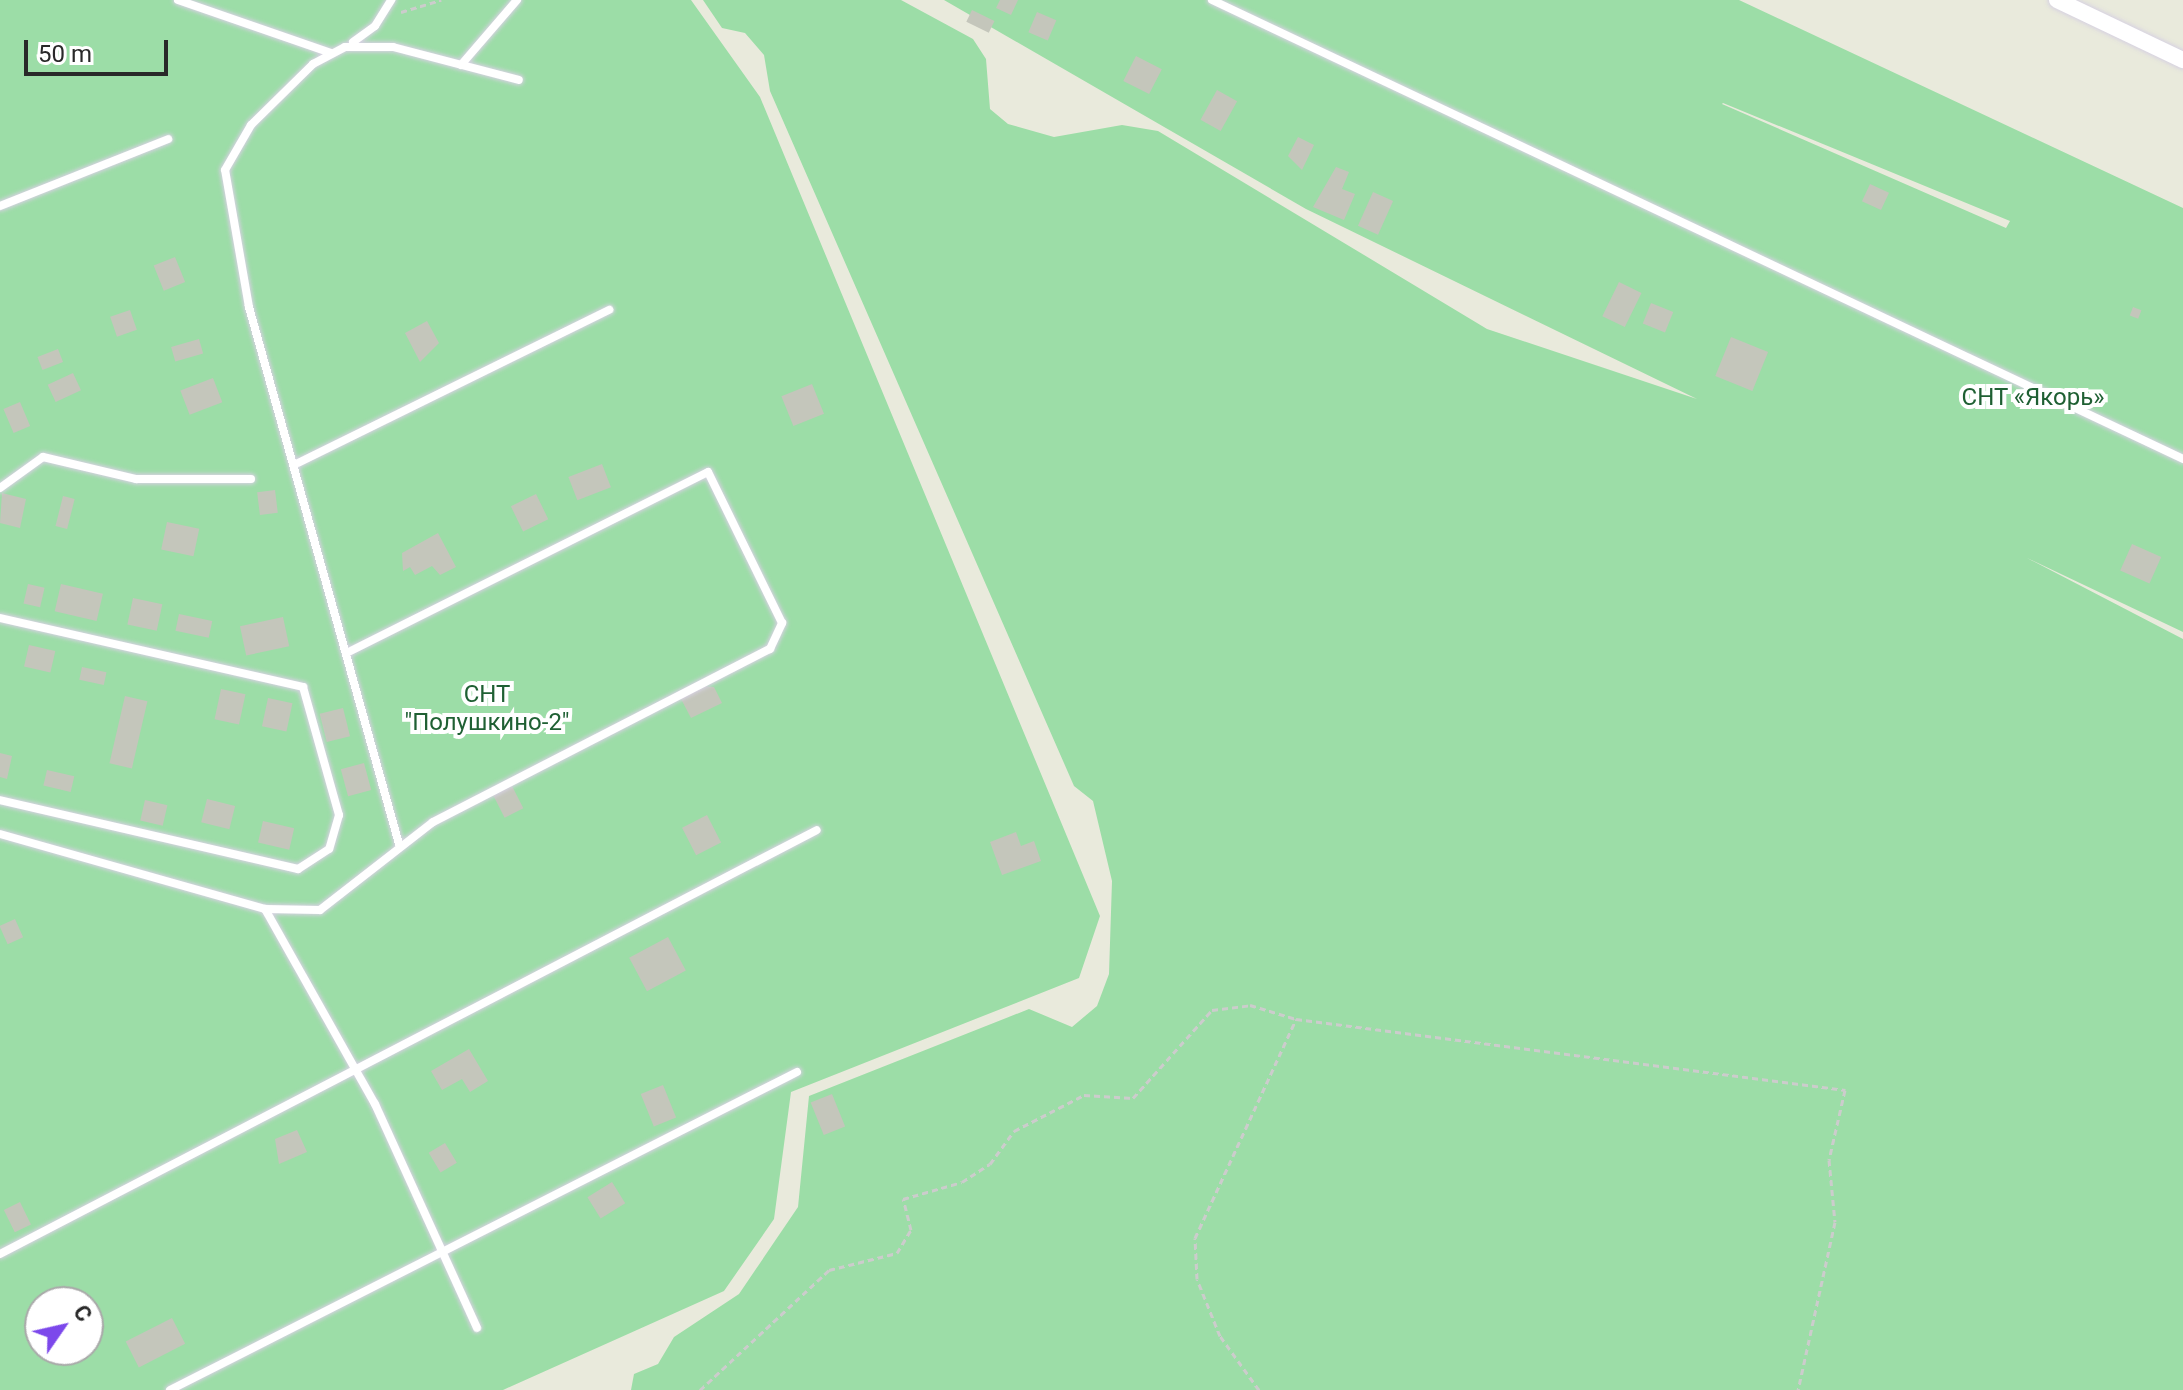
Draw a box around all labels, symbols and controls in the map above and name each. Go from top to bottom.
scale bar [28,24,172,74]
text: 50 m [38,40,92,68]
park label: СНТ «Якорь» [1961,384,2105,412]
park label: СНТ "Полушкино-2" [404,681,570,737]
north arrow [24,1286,104,1366]
text: С [68,1300,97,1326]

